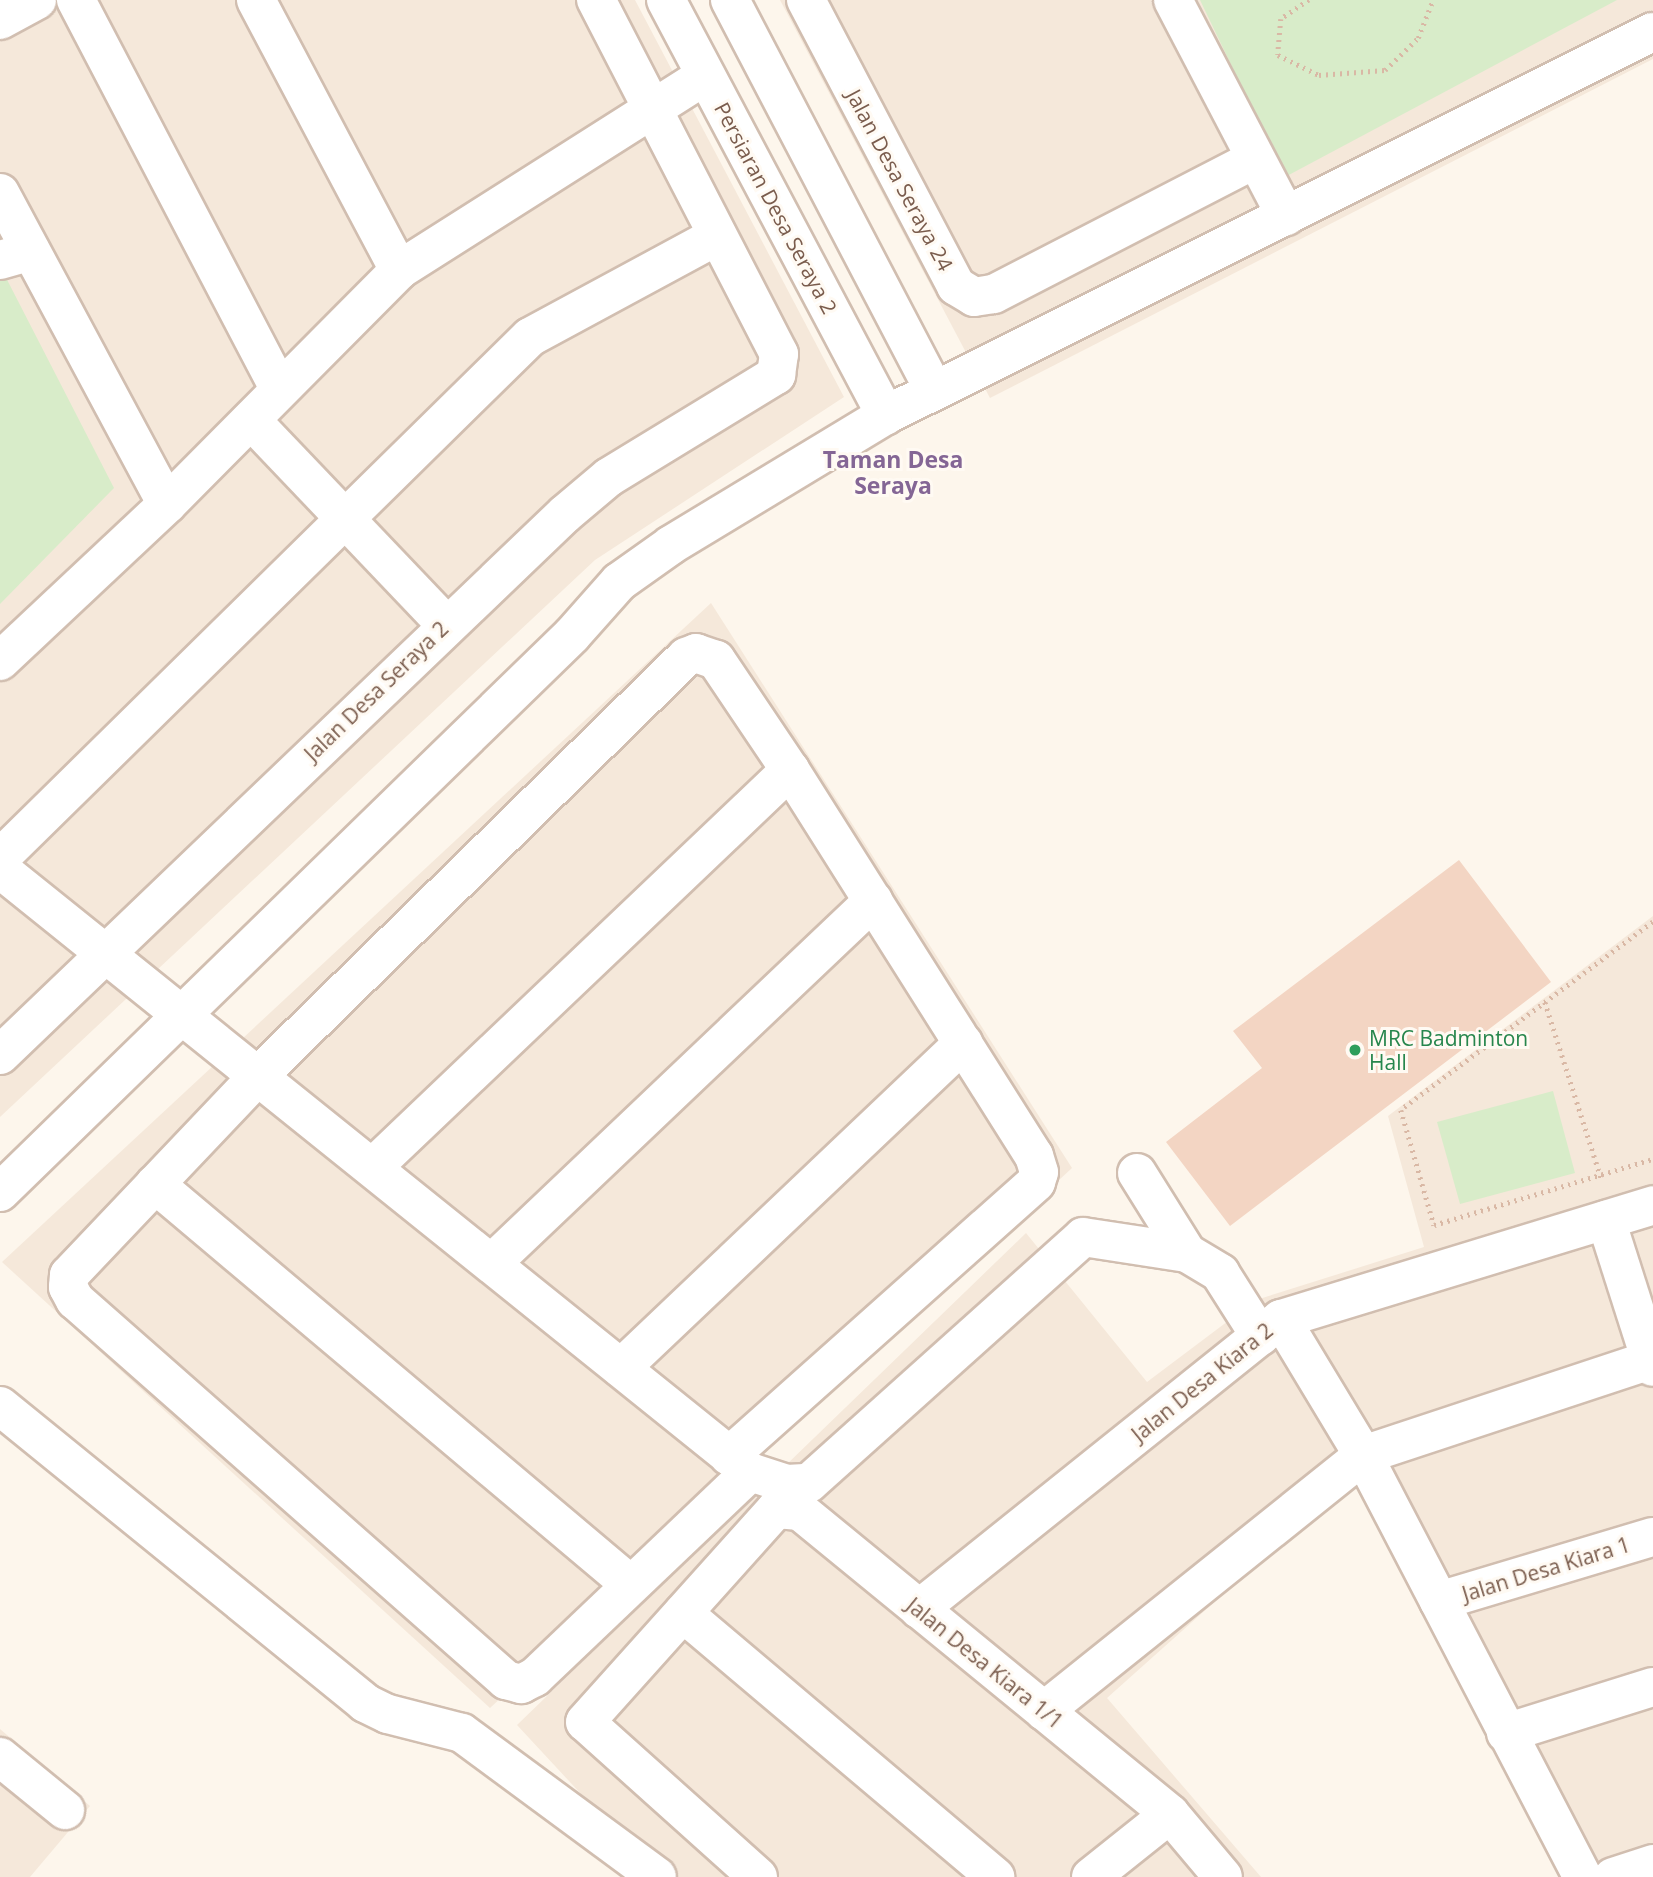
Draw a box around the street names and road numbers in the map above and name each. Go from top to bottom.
street label: Jalan Desa Seraya 24 [841,85,959,275]
street label: Persiaran Desa Seraya 2 [709,98,843,318]
street label: Jalan Desa Seraya 2 [299,616,453,766]
street label: Jalan Desa Kiara 2 [1126,1317,1278,1447]
street label: Jalan Desa Kiara 1 [1459,1531,1633,1607]
street label: Jalan Desa Kiara 1/1 [902,1592,1068,1734]

